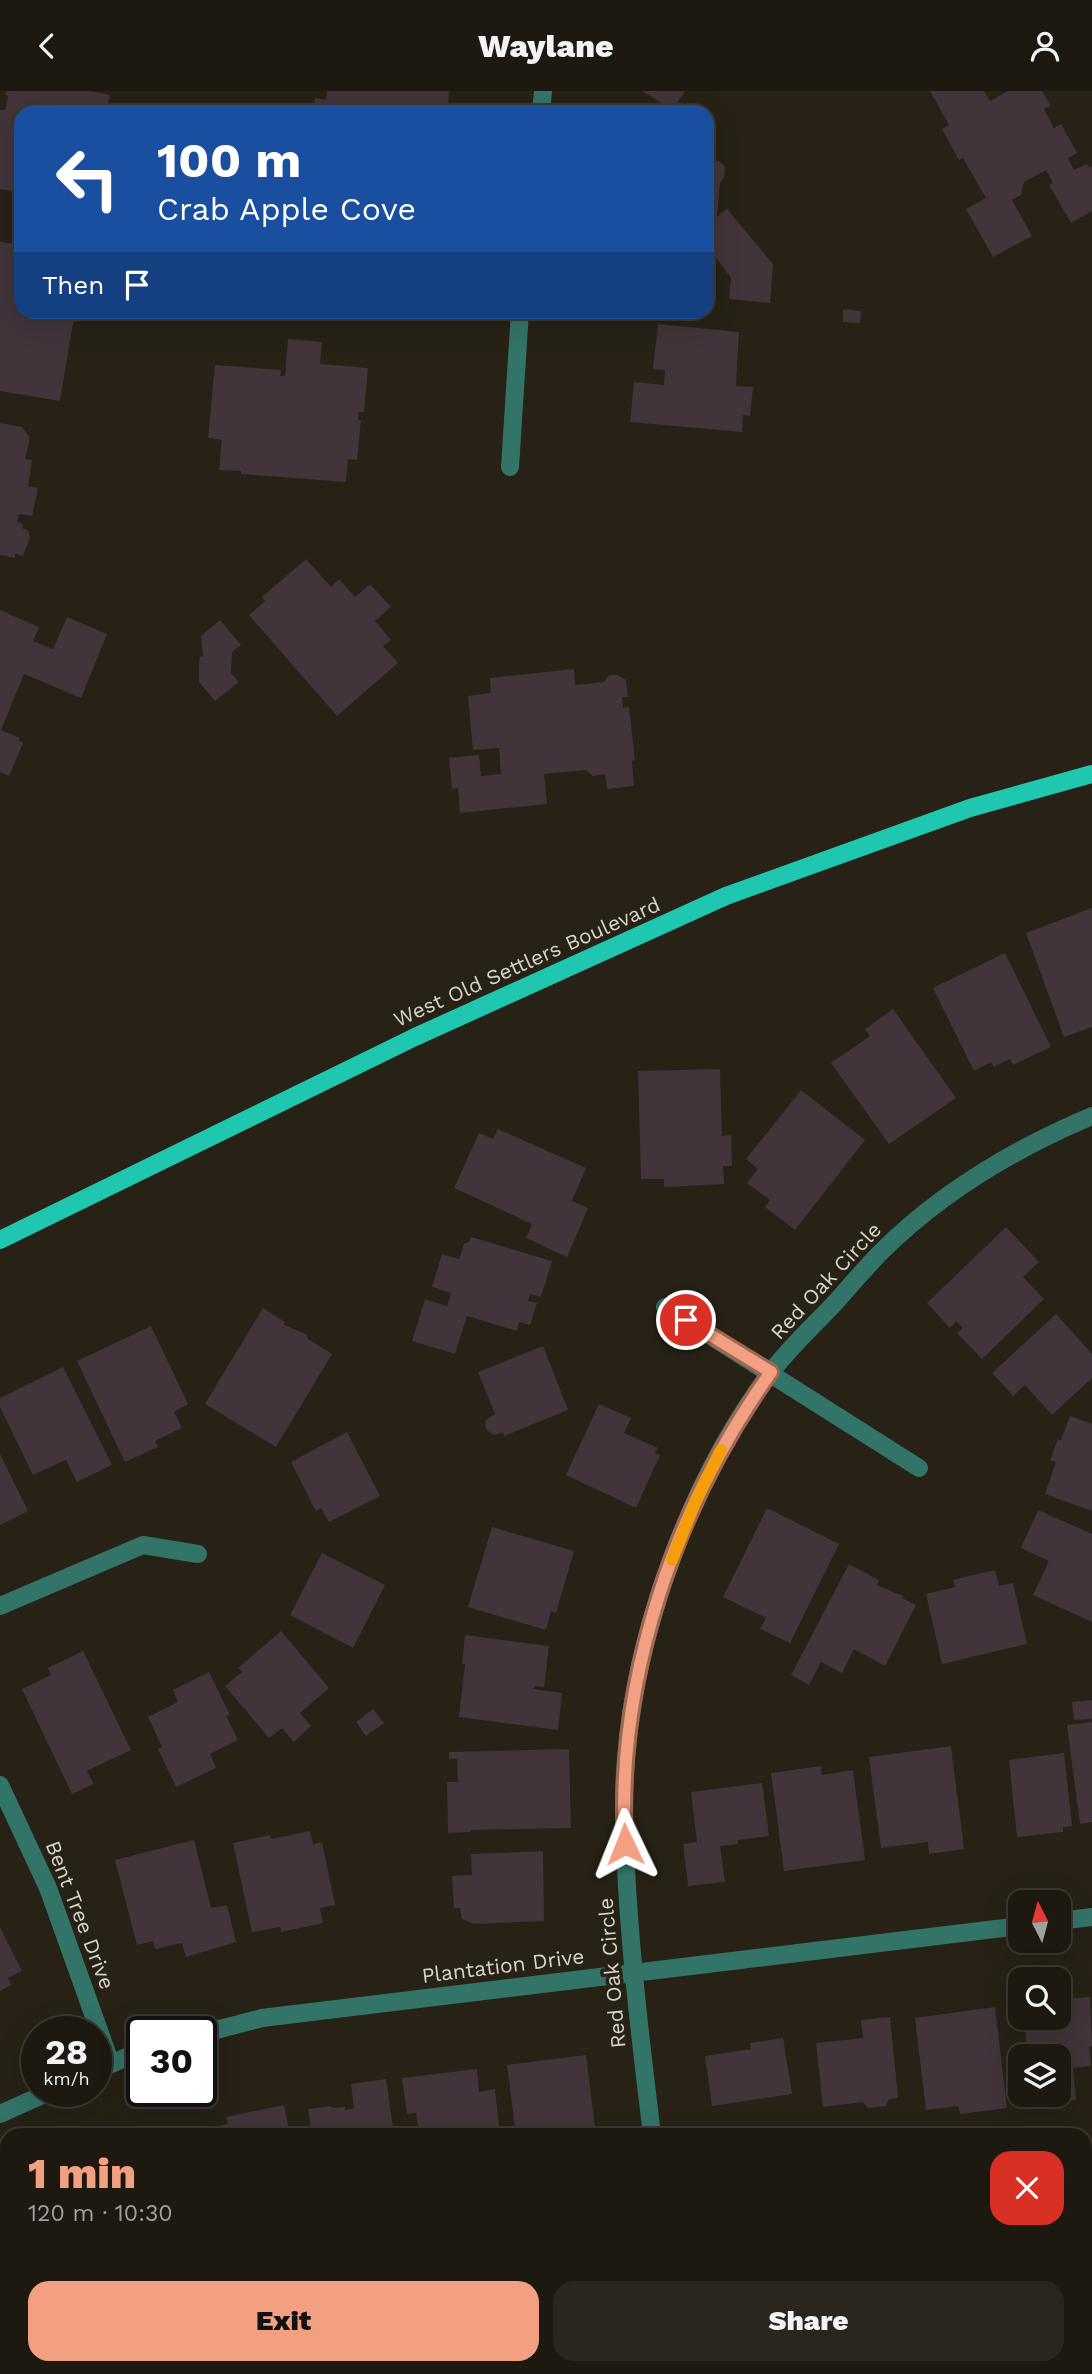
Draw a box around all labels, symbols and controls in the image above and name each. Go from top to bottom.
icon: back [28,27,66,65]
text: Waylane [478,27,614,65]
icon: person [1026,27,1064,65]
text: 100 m [157,131,301,189]
icon: left [42,133,133,224]
text: Crab Apple Cove [157,190,416,228]
icon: arrive [118,266,156,304]
text: Then [42,270,104,300]
street label: West Old Settlers Boulevard [390,891,664,1032]
street label: Red Oak Circle [765,1217,886,1344]
pin [656,1290,716,1350]
icon: arrive [667,1301,705,1339]
position arrow [588,1807,662,1881]
street label: Bent Tree Drive [41,1837,120,1993]
north arrow [1008,1890,1071,1953]
map controls [1008,1890,1071,2107]
street label: Red Oak Circle [592,1897,631,2049]
street label: Plantation Drive [420,1943,586,1988]
button: search [1008,1967,1071,2030]
speed limit sign: 30 [126,2016,217,2107]
text: 28 [45,2031,88,2073]
button: layers [1008,2044,1071,2107]
text: km/h [43,2068,90,2089]
text: 1 min [28,2149,136,2198]
button: close [990,2151,1064,2225]
text: 120 m · 10:30 [28,2200,173,2227]
button: Exit [28,2281,539,2361]
button: Share [553,2281,1064,2361]

